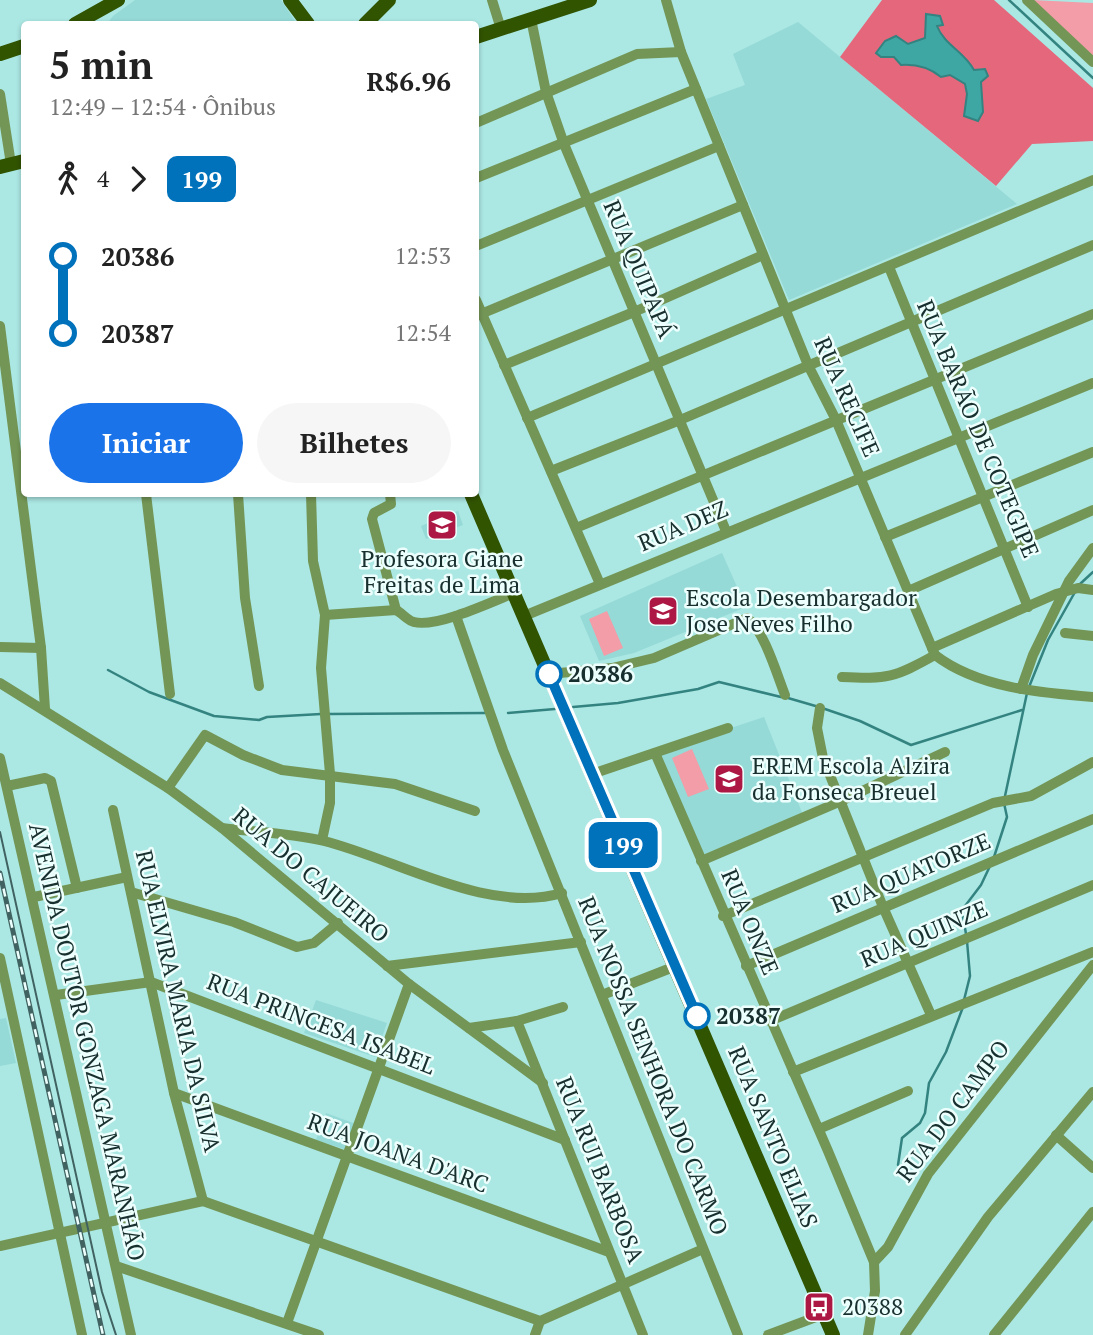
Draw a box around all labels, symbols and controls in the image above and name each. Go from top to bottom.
text: 5 min [49,40,153,90]
text: R$6.96 [366,64,451,98]
text: 12:49 – 12:54 · Ônibus [49,91,276,122]
icon: walk [49,160,87,198]
icon: forward [119,160,157,198]
text: 4 [97,163,109,194]
text: 199 [181,163,222,195]
street label: RUA QUIPAPÁ [596,195,683,343]
text: 20386 [101,239,174,273]
text: 12:53 [394,240,451,271]
street label: RUA BARÃO DE COTEGIPE [910,295,1047,562]
text: 20387 [101,316,174,350]
text: 12:54 [394,317,451,348]
street label: RUA RECIFE [807,332,888,461]
button: Iniciar [49,403,243,483]
button: Bilhetes [257,403,451,483]
street label: RUA DEZ [633,493,732,558]
school or university icon: Profesora Giane Freitas de Lima [425,508,459,542]
place label: Profesora Giane Freitas de Lima [361,543,523,600]
place label: Escola Desembargador Jose Neves Filho [686,582,917,639]
school or university icon: Escola Desembargador Jose Neves Filho [646,594,680,628]
place label: 20386 [568,658,633,689]
marker: 20386 [536,661,562,687]
place label: EREM Escola Alzira da Fonseca Breuel [752,750,951,807]
school or university icon: EREM Escola Alzira da Fonseca Breuel [712,762,746,796]
street label: RUA DO CAJUEIRO [226,800,396,949]
street label: AVENIDA DOUTOR GONZAGA MARANHÃO [22,820,153,1264]
line badge: 199 [583,822,663,868]
street label: RUA QUATORZE [826,825,995,920]
text: 199 [603,829,643,861]
street label: RUA ELVIRA MARIA DA SILVA [129,847,228,1155]
street label: RUA ONZE [714,864,787,980]
street label: RUA NOSSA SENHORA DO CARMO [571,892,736,1240]
street label: RUA QUINZE [855,893,992,974]
street label: RUA PRINCESA ISABEL [203,966,440,1081]
place label: 20387 [716,1000,781,1031]
marker: 20387 [684,1003,710,1029]
street label: RUA DO CAMPO [889,1033,1016,1188]
street label: RUA SANTO ELIAS [721,1041,826,1232]
street label: RUA RUI BARBOSA [549,1072,652,1268]
street label: RUA JOANA D'ARC [303,1105,493,1200]
bus stop icon: 20388 [802,1290,836,1324]
place label: 20388 [842,1291,903,1322]

